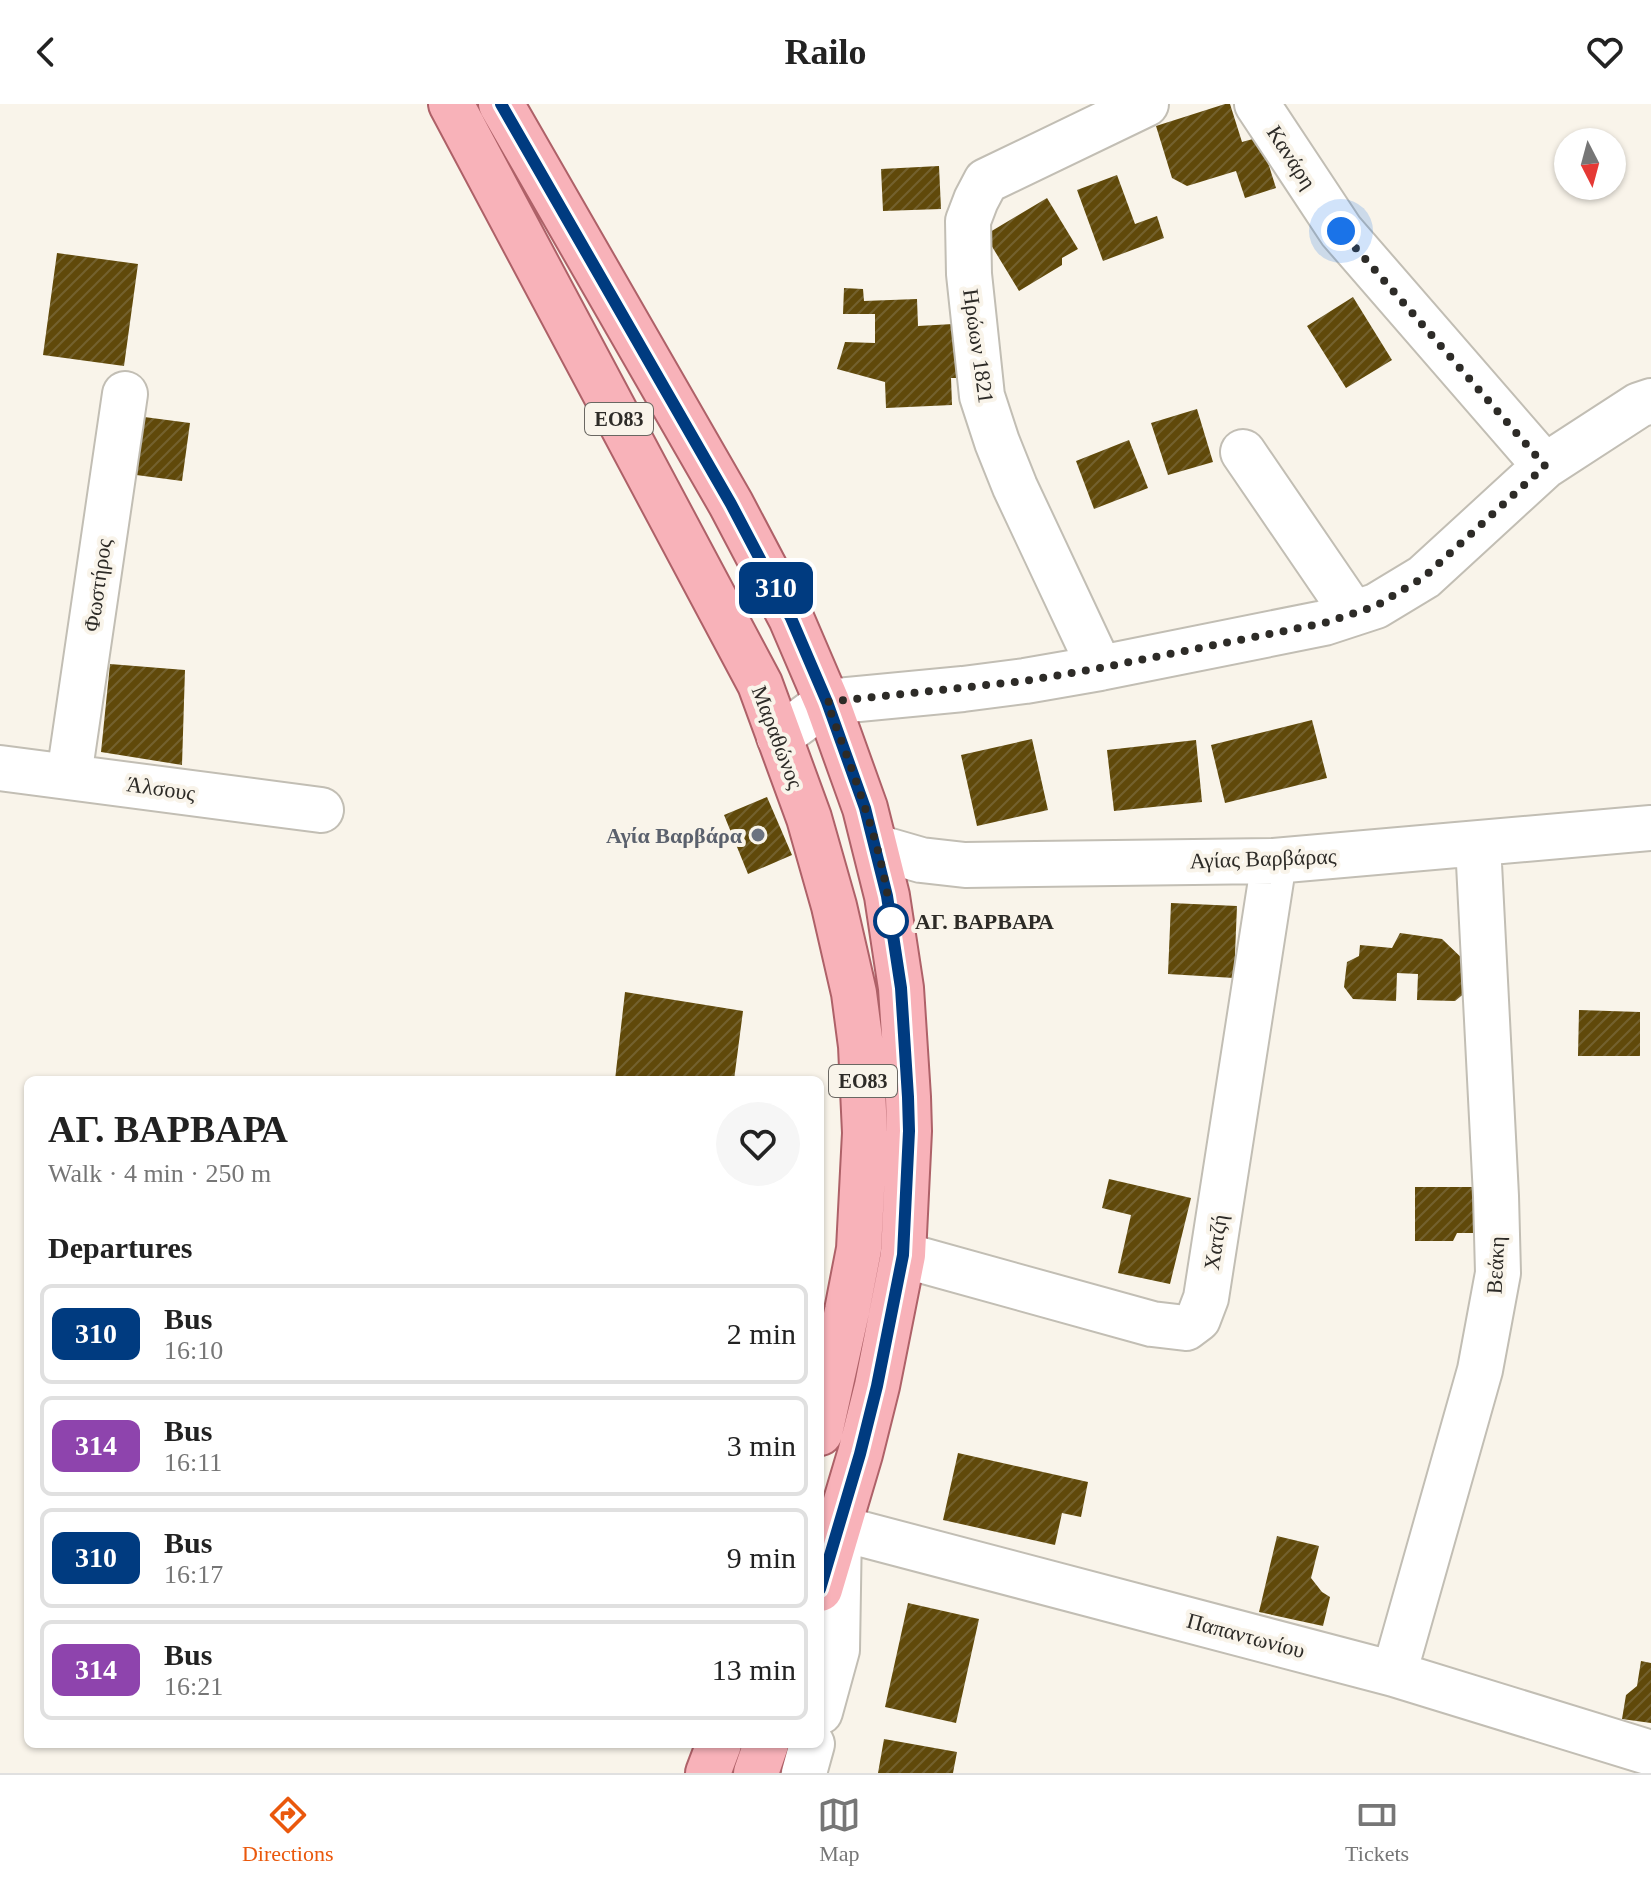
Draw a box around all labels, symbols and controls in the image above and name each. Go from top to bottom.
icon: back [24,30,68,74]
icon: heart [1583,30,1627,74]
text: Railo [784,32,867,72]
street label: Κανάρη [1262,121,1321,194]
north arrow [1554,128,1626,200]
map controls [1554,128,1626,200]
your location [1321,211,1361,251]
street label: Ηρώων 1821 [958,287,999,405]
road number: ΕΟ83 [585,403,653,435]
street label: Φωστήρος [79,537,116,633]
line badge: 310 [730,562,822,614]
text: 310 [755,572,797,603]
street label: Μαραθώνος [746,682,809,792]
street label: Άλσους [125,771,197,806]
place label: Αγία Βαρβάρα [606,823,743,848]
marker: Αγία Βαρβάρα [749,826,767,844]
street label: Αγίας Βαρβάρας [1189,843,1337,874]
marker: ΑΓ. ΒΑΡΒΑΡΑ [874,904,908,938]
place label: ΑΓ. ΒΑΡΒΑΡΑ [915,909,1054,934]
road number: ΕΟ83 [829,1065,897,1097]
button: heart [716,1102,800,1186]
text: ΑΓ. ΒΑΡΒΑΡΑ [48,1108,288,1150]
text: Walk · 4 min · 250 m [48,1159,271,1188]
street label: Χατζή [1199,1212,1232,1272]
text: Departures [48,1231,192,1264]
street label: Βεάκη [1481,1235,1510,1295]
text: Bus [164,1302,212,1335]
text: 2 min [727,1317,796,1350]
text: 310 [75,1318,117,1349]
text: 16:10 [164,1336,223,1365]
text: Bus [164,1414,212,1447]
text: 3 min [727,1429,796,1462]
text: 314 [75,1430,117,1461]
text: 16:11 [164,1448,222,1477]
text: Bus [164,1526,212,1559]
text: 9 min [727,1541,796,1574]
text: 310 [75,1542,117,1573]
text: 16:17 [164,1560,223,1589]
street label: Παπαντωνίου [1184,1608,1308,1663]
text: Bus [164,1638,212,1671]
text: 13 min [712,1653,796,1686]
text: 314 [75,1654,117,1685]
text: 16:21 [164,1672,223,1701]
tab: Directions [242,1793,334,1867]
tab: Map [817,1793,861,1867]
tab: Tickets [1345,1793,1409,1867]

